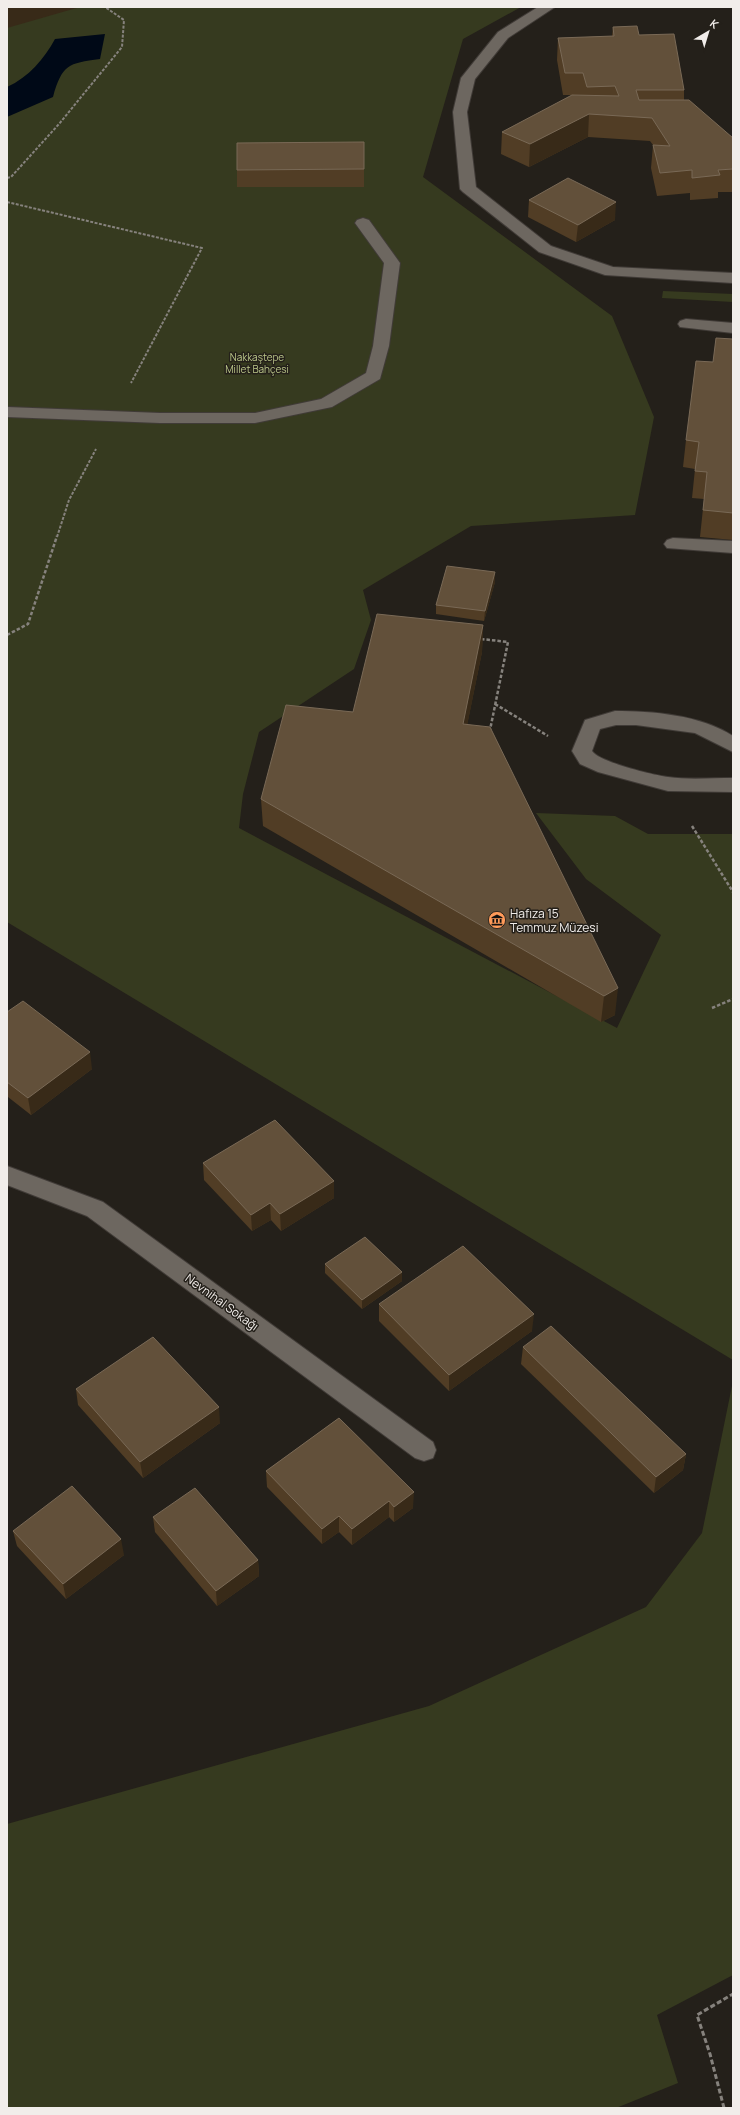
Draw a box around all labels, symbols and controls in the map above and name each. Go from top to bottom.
north arrow [688,12,728,52]
text: K [707,16,723,32]
park label: Nakkaştepe Millet Bahçesi [225,350,289,376]
place label: Hafıza 15 Temmuz Müzesi [510,905,598,936]
museum icon: Hafıza 15 Temmuz Müzesi [487,910,507,930]
street label: Nevnihal Sokağı [182,1270,262,1334]

